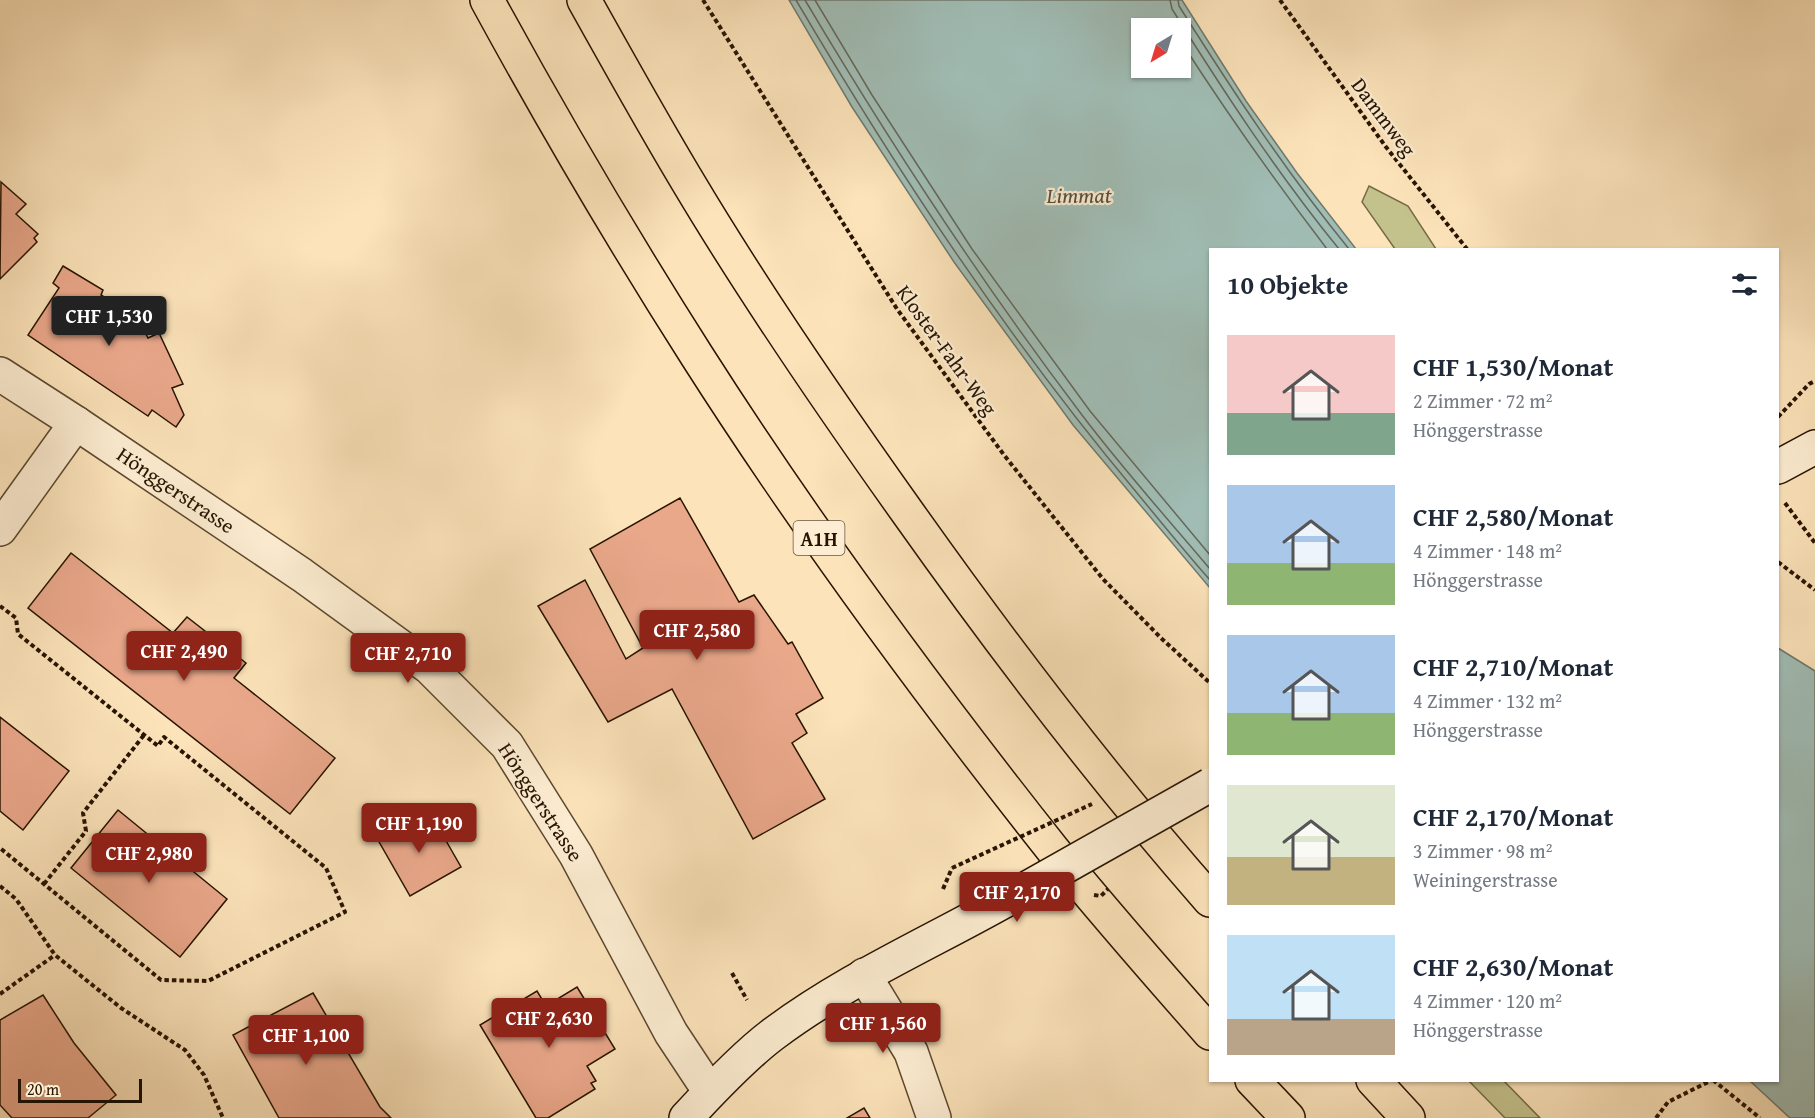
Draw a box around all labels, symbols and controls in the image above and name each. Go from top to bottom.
north arrow [1131,18,1191,78]
map controls [1131,18,1191,78]
street label: Dammweg [1344,71,1424,163]
water label: Limmat [1045,179,1113,211]
text: 10 Objekte [1227,265,1348,304]
icon: filters [1728,268,1761,301]
street label: Kloster-Fahr-Weg [889,278,1005,422]
pin: CHF 1,530 [40,296,178,347]
text: CHF 1,530 [65,301,153,330]
text: CHF 1,530/Monat [1413,347,1613,386]
icon: home [1275,359,1347,431]
text: 2 Zimmer · 72 m² [1413,386,1552,415]
text: Hönggerstrasse [1413,415,1543,444]
street label: Hönggerstrasse [111,439,241,541]
text: CHF 2,580/Monat [1413,497,1613,536]
icon: home [1275,509,1347,581]
road number: A1H [794,521,844,555]
text: 4 Zimmer · 148 m² [1413,536,1562,565]
text: Hönggerstrasse [1413,565,1543,594]
pin: CHF 2,580 [628,610,766,661]
text: CHF 2,580 [653,615,741,644]
pin: CHF 2,490 [115,631,253,682]
pin: CHF 2,710 [339,633,477,684]
text: CHF 2,490 [140,636,228,665]
text: CHF 2,710 [364,638,452,667]
text: CHF 2,710/Monat [1413,647,1613,686]
icon: home [1275,659,1347,731]
text: 4 Zimmer · 132 m² [1413,686,1562,715]
text: Hönggerstrasse [1413,715,1543,744]
street label: Hönggerstrasse [491,736,591,868]
text: CHF 2,170/Monat [1413,797,1613,836]
pin: CHF 1,190 [350,803,488,854]
text: CHF 1,190 [375,808,463,837]
icon: home [1275,809,1347,881]
pin: CHF 2,980 [80,833,218,884]
text: 3 Zimmer · 98 m² [1413,836,1552,865]
text: CHF 2,980 [105,838,193,867]
text: Weiningerstrasse [1413,865,1558,894]
pin: CHF 2,170 [948,872,1086,923]
text: CHF 2,170 [973,877,1061,906]
text: CHF 2,630/Monat [1413,947,1613,986]
icon: home [1275,959,1347,1031]
text: 4 Zimmer · 120 m² [1413,986,1562,1015]
pin: CHF 2,630 [480,998,618,1049]
text: CHF 2,630 [505,1003,593,1032]
pin: CHF 1,560 [814,1003,952,1054]
text: CHF 1,560 [839,1008,927,1037]
pin: CHF 1,100 [237,1015,375,1066]
text: Hönggerstrasse [1413,1015,1543,1044]
text: CHF 1,100 [262,1020,350,1049]
scale bar [18,1076,142,1104]
text: 20 m [27,1077,59,1101]

